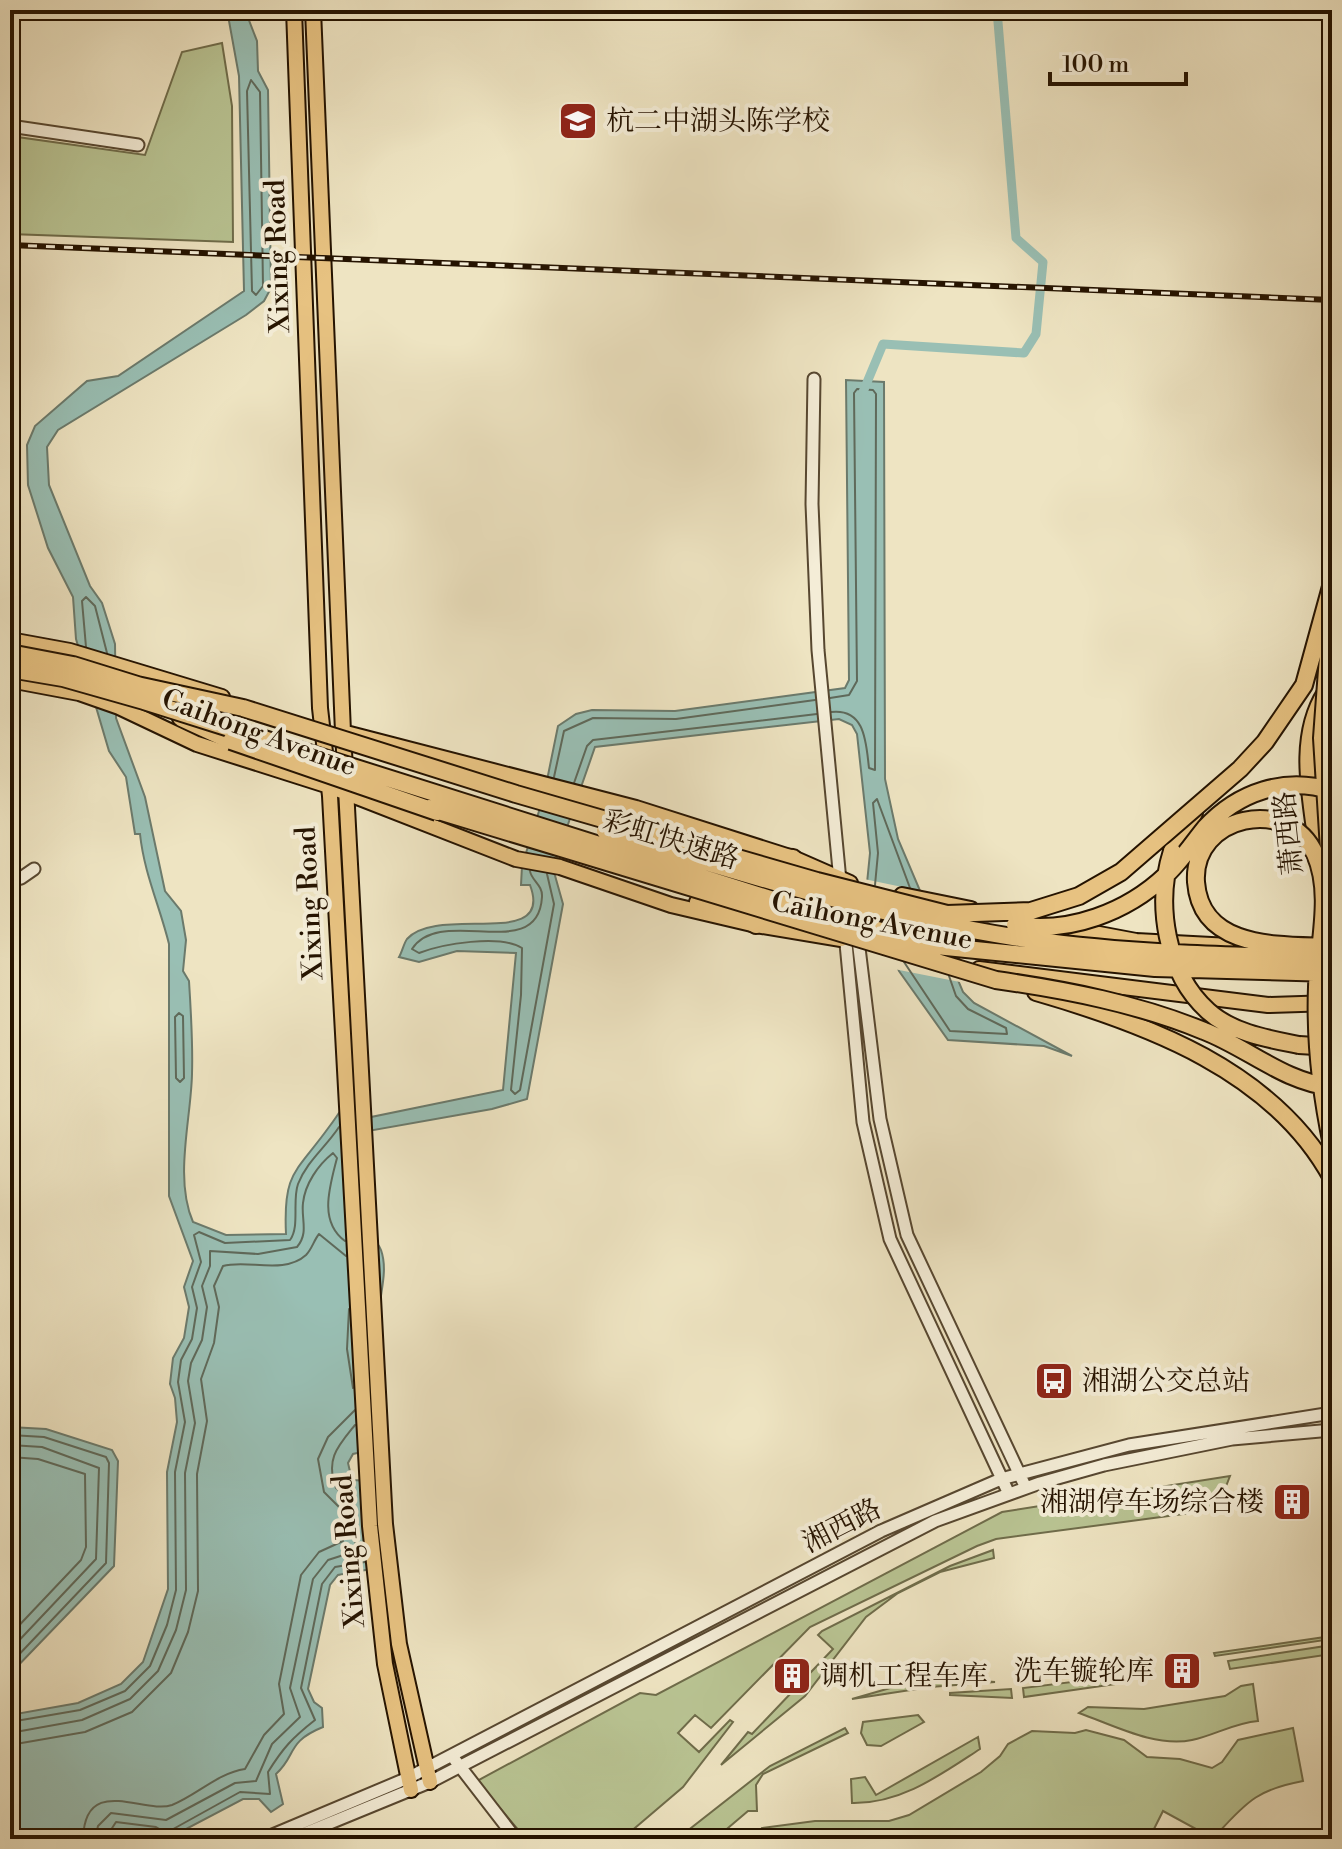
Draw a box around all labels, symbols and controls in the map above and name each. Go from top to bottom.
scale bar [1050,36,1186,86]
text: 100 m [1062,50,1129,80]
school or university icon: 杭二中湖头陈学校 [557,100,599,142]
place label: 杭二中湖头陈学校 [606,104,830,139]
street label: Xixing Road [258,179,298,334]
street label: Caihong Avenue [157,682,361,784]
street label: 萧西路 [1267,789,1311,877]
street label: 彩虹快速路 [599,803,743,877]
street label: Xixing Road [289,825,332,982]
street label: Caihong Avenue [768,884,976,958]
bus stop icon: 湘湖公交总站 [1033,1360,1075,1402]
place label: 湘湖公交总站 [1082,1364,1250,1399]
street label: Xixing Road [325,1473,373,1630]
building icon: 湘湖停车场综合楼 [1271,1481,1313,1523]
place label: 湘湖停车场综合楼 [1040,1485,1264,1520]
street label: 湘西路 [797,1491,887,1561]
building icon: 洗车镟轮库 [1161,1650,1203,1692]
place label: 洗车镟轮库 [1014,1654,1154,1689]
building icon: 调机工程车库 [771,1655,813,1697]
place label: 调机工程车库 [820,1659,988,1694]

